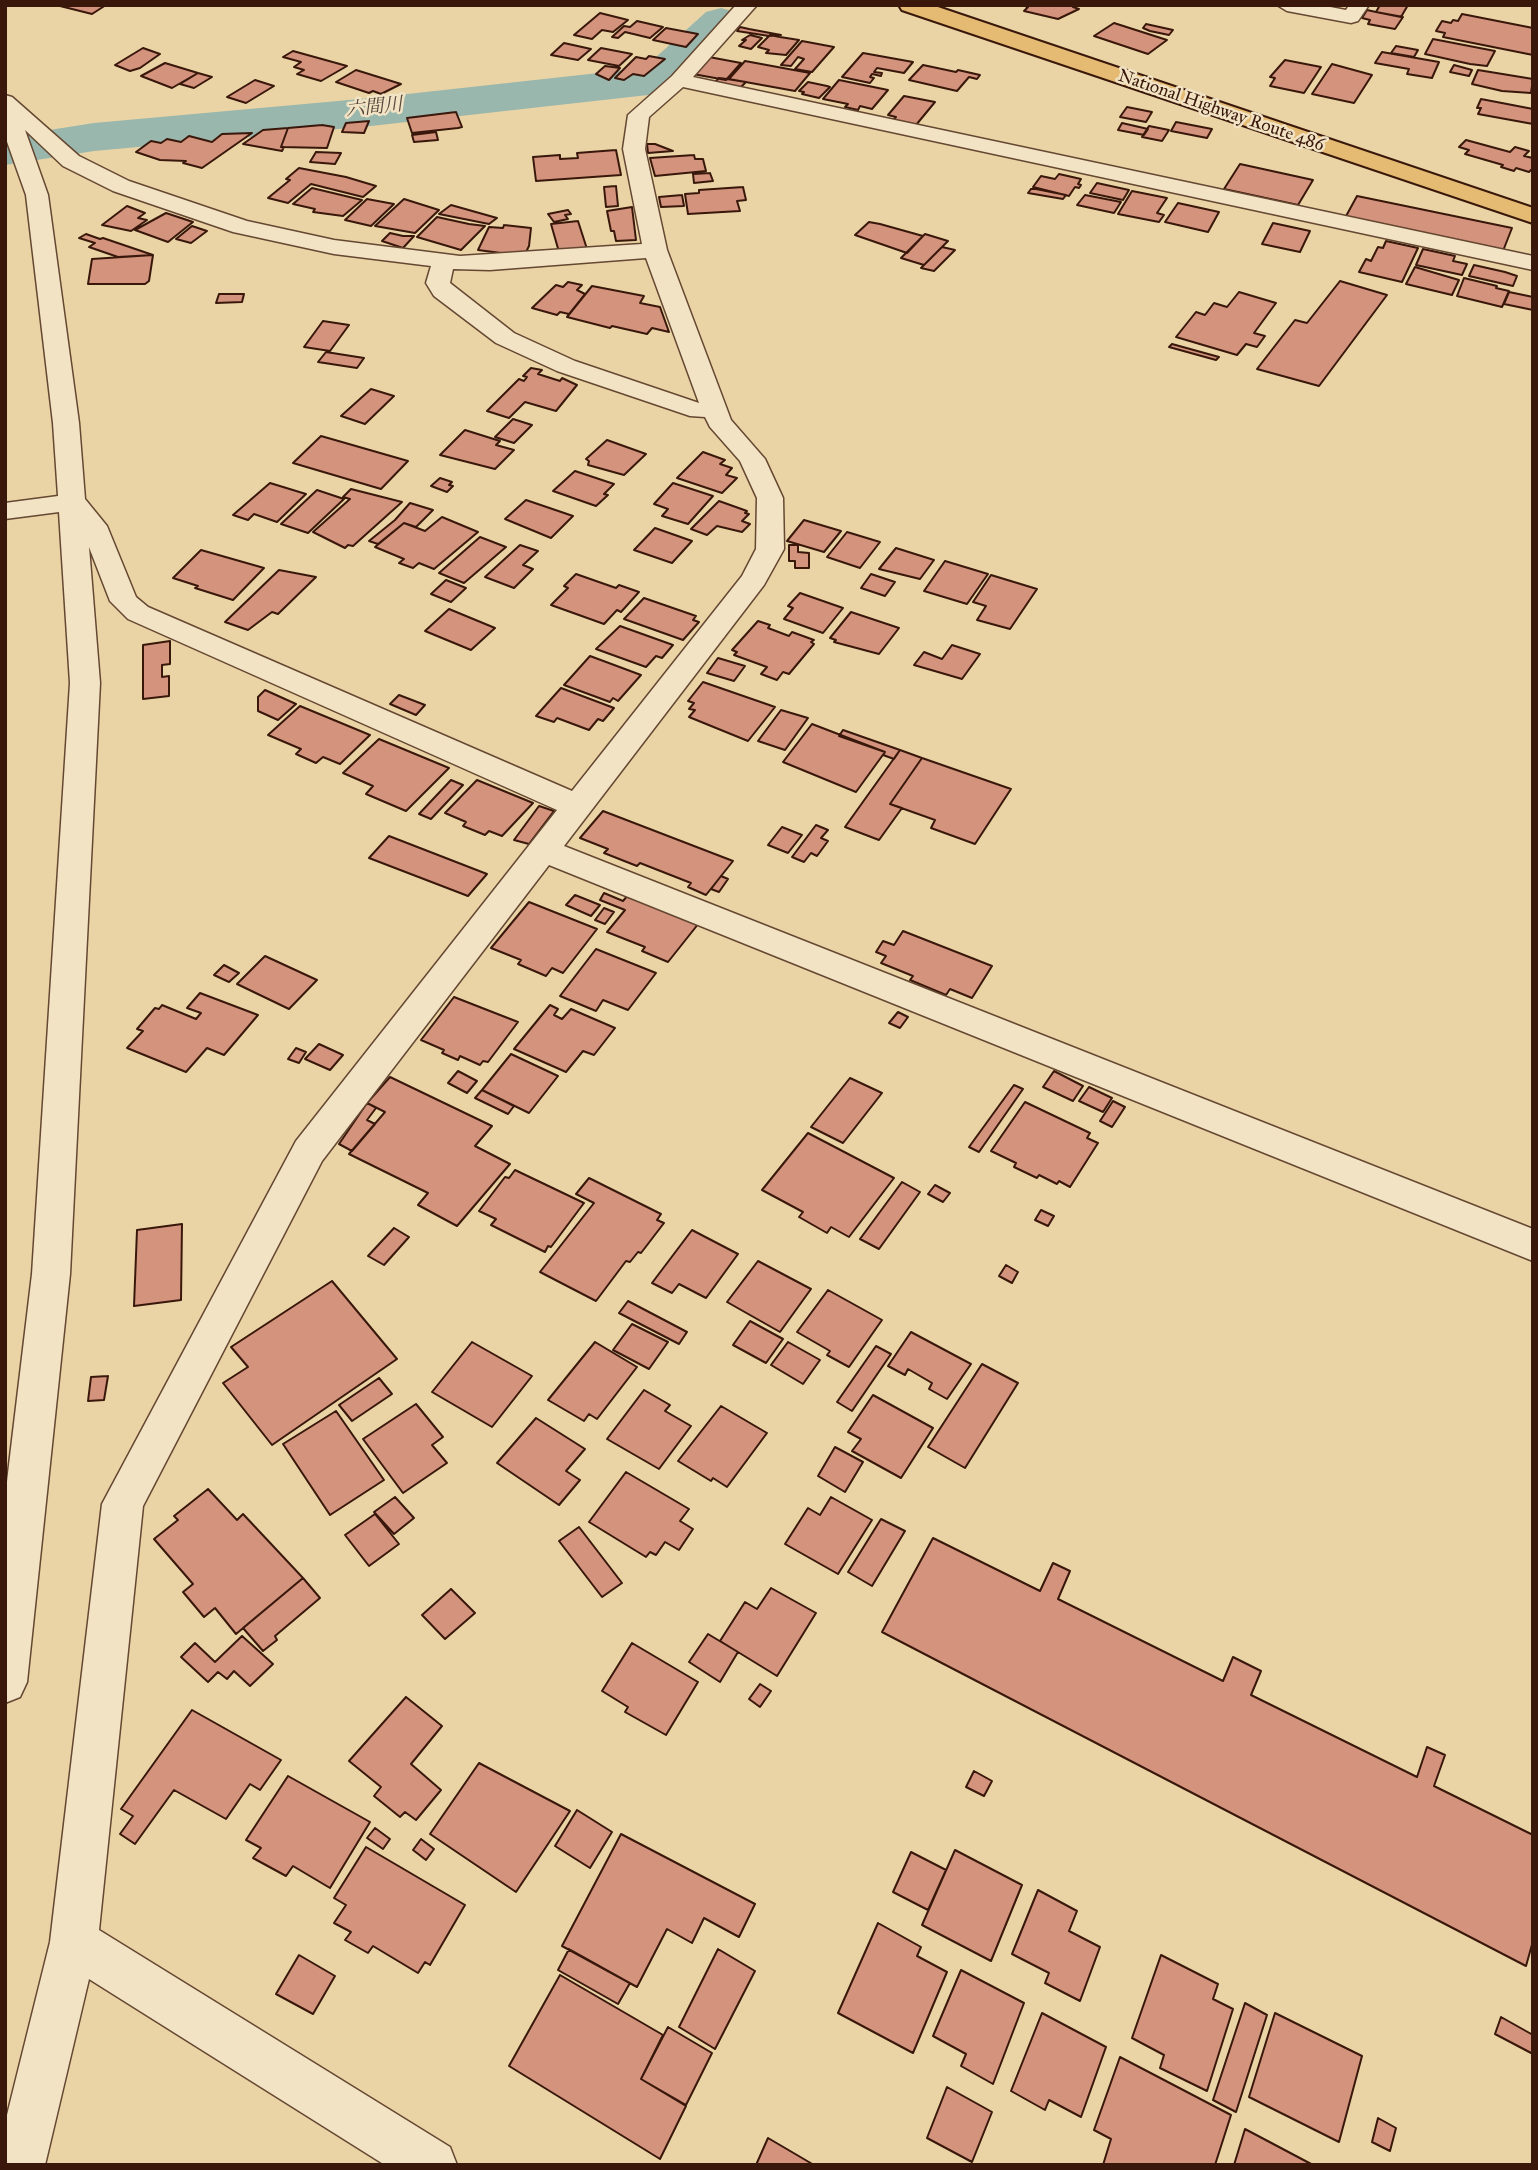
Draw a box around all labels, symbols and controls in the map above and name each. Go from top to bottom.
street label: National Highway Route 486 [1115,65,1327,157]
water label: 六間川 [344,94,404,122]

